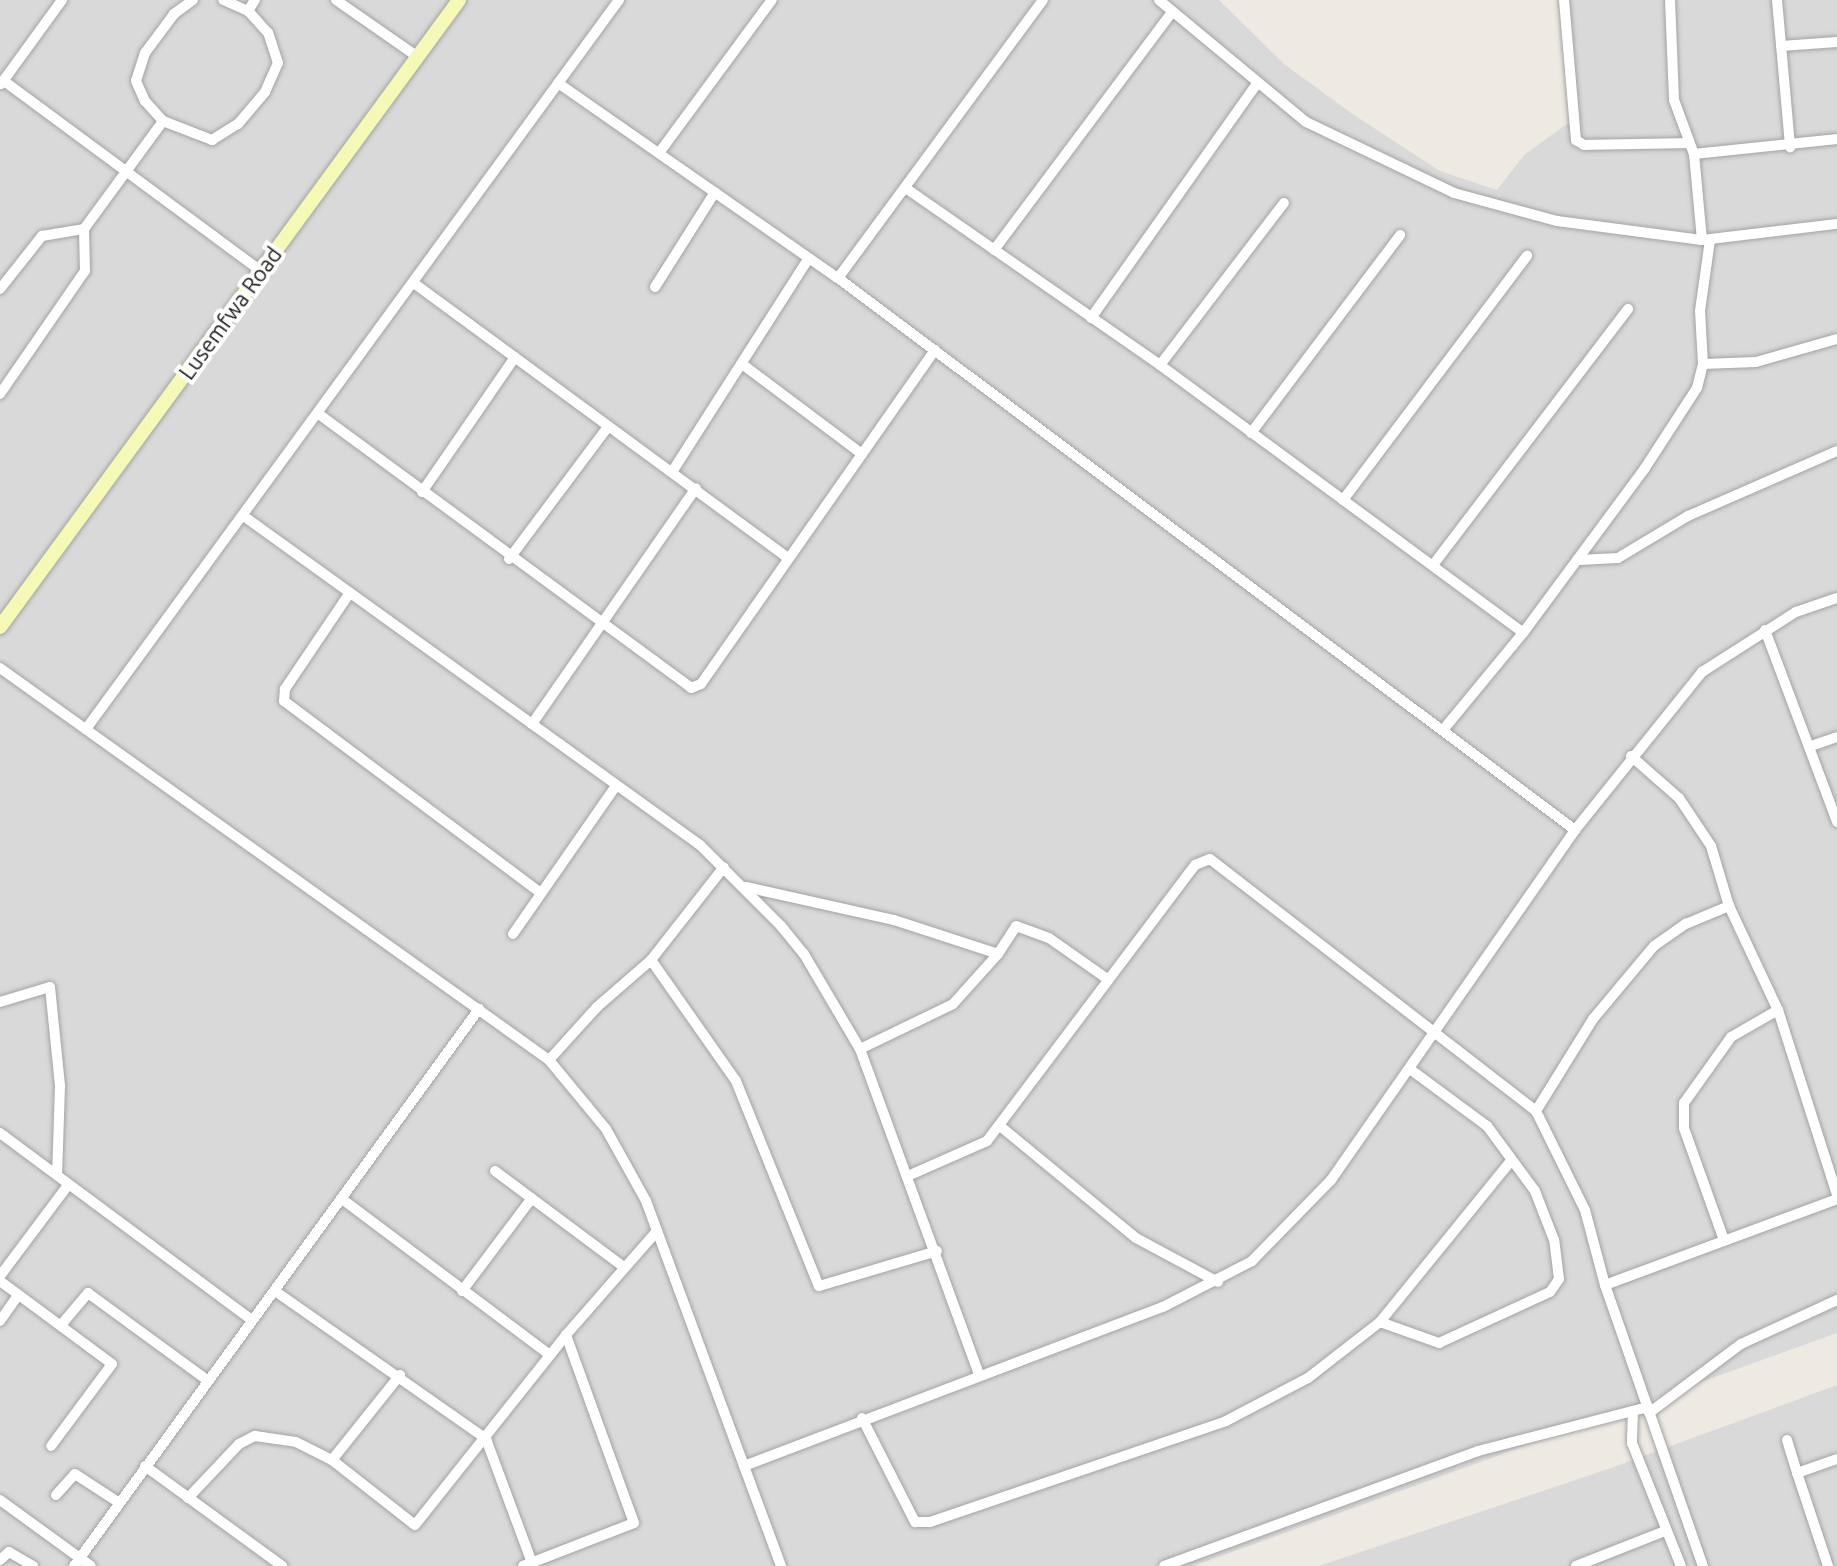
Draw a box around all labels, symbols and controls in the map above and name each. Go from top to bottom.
street label: Lusemfwa Road [173,242,287,384]

